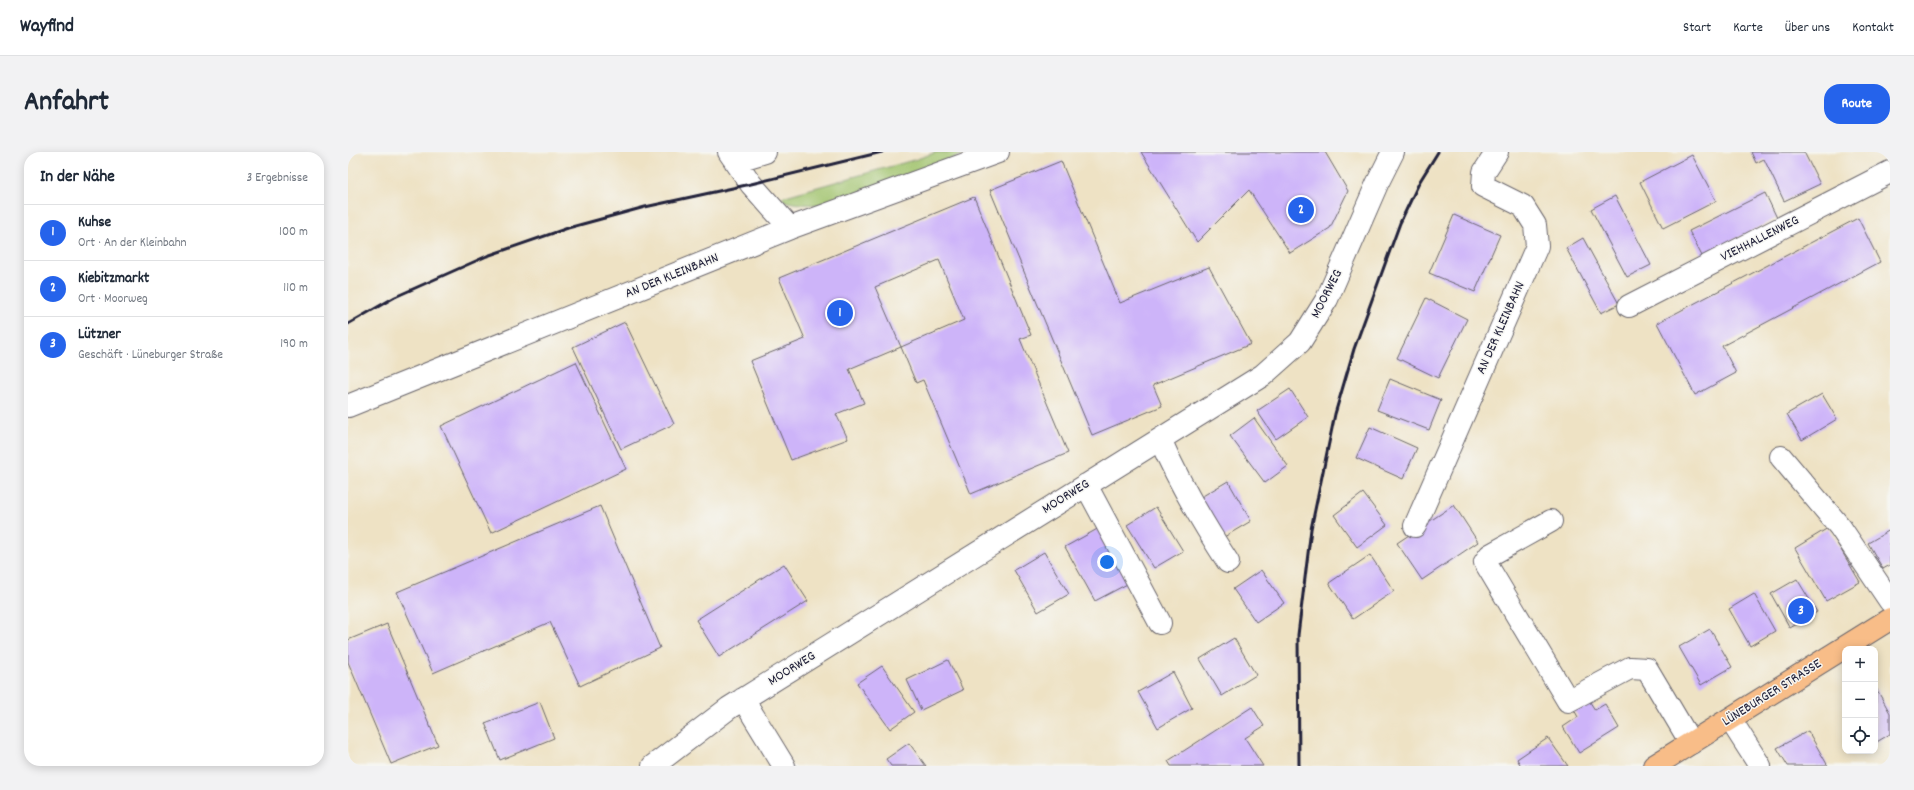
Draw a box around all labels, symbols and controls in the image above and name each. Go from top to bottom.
text: Wayfind [20,14,74,41]
text: Start [1683,18,1711,38]
text: Karte [1733,18,1763,38]
text: Über uns [1785,18,1830,38]
text: Kontakt [1852,18,1894,38]
text: Anfahrt [24,84,109,124]
button: Route [1824,84,1890,124]
text: In der Nähe [40,166,115,190]
text: 3 Ergebnisse [246,169,308,188]
pin: 2 [1288,195,1314,225]
street label: VIEHHALLENWEG [1717,211,1803,267]
text: Kuhse [78,212,111,234]
text: 1 [52,223,54,242]
text: 100 m [279,223,308,242]
text: Ort · An der Kleinbahn [78,234,187,253]
street label: AN DER KLEINBAHN [622,248,722,304]
street label: MOORWEG [1306,266,1348,322]
text: Kiebitzmarkt [78,268,149,290]
street label: AN DER KLEINBAHN [1472,278,1530,378]
text: 2 [50,279,56,298]
text: 110 m [283,279,308,298]
text: Ort · Moorweg [78,290,148,309]
pin: 1 [827,298,853,328]
text: Lützner [78,324,121,346]
text: 3 [50,335,56,354]
text: 190 m [280,335,308,354]
text: Geschäft · Lüneburger Straße [78,346,223,365]
street label: MOORWEG [1038,475,1094,519]
your location [1097,552,1117,572]
pin: 3 [1788,596,1814,626]
map controls [1842,646,1878,754]
button: + [1842,646,1878,682]
street label: MOORWEG [764,647,820,691]
street label: LÜNEBURGER STRASSE [1718,654,1826,732]
button: − [1842,682,1878,718]
button: locate [1842,718,1878,754]

